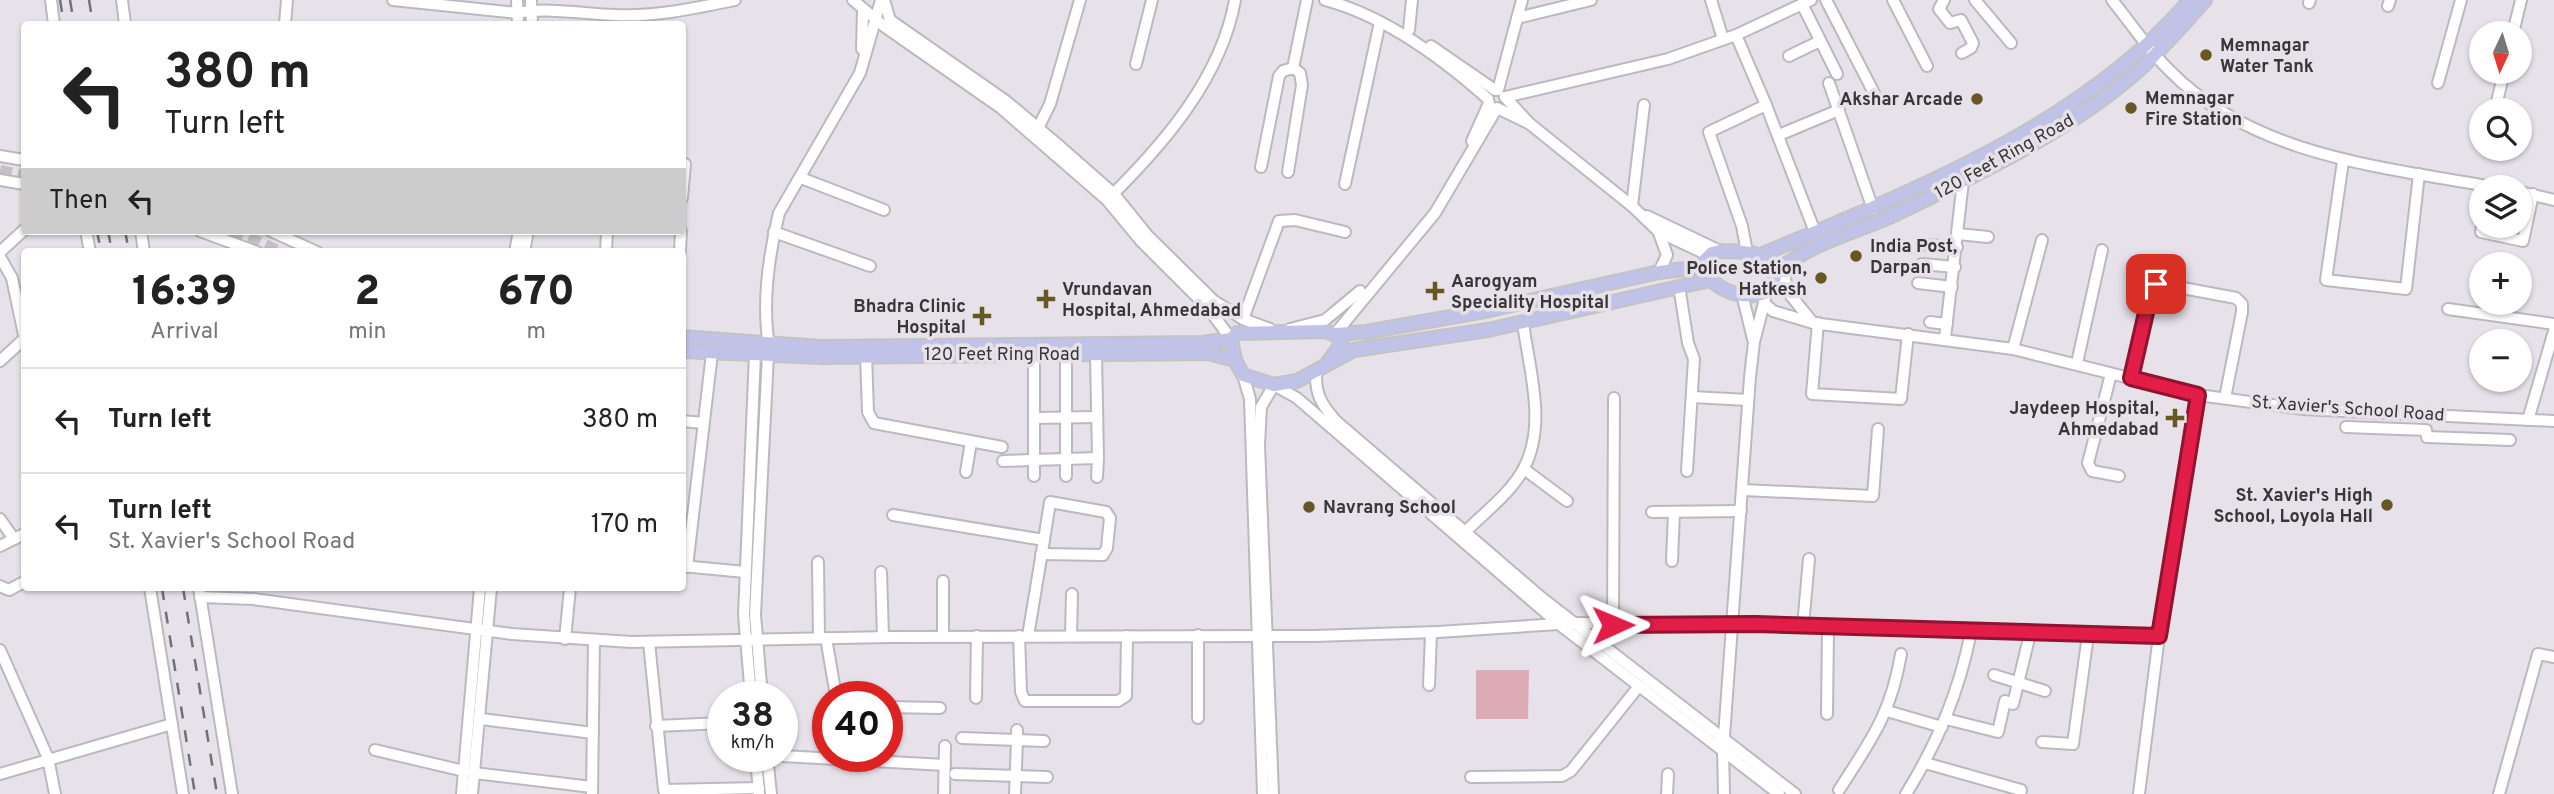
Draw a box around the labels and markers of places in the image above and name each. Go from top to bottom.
place label: Memnagar Water Tank [2220,35,2314,79]
marker: Memnagar Water Tank [2198,47,2214,63]
place label: Memnagar Fire Station [2145,88,2242,132]
place label: Akshar Arcade [1839,89,1963,112]
marker: Akshar Arcade [1969,91,1985,107]
marker: Memnagar Fire Station [2123,100,2139,116]
place label: India Post, Darpan [1870,236,1957,280]
marker: India Post, Darpan [1848,248,1864,264]
pin [2126,254,2186,314]
place label: Police Station, Hatkesh [1686,258,1807,302]
marker: Police Station, Hatkesh [1813,270,1829,286]
place label: Aarogyam Speciality Hospital [1451,271,1609,315]
place label: Vrundavan Hospital, Ahmedabad [1062,279,1241,323]
marker: Aarogyam Speciality Hospital [1425,281,1445,301]
marker: Vrundavan Hospital, Ahmedabad [1036,289,1056,309]
place label: Bhadra Clinic Hospital [853,296,966,340]
marker: Bhadra Clinic Hospital [972,306,992,326]
place label: Jaydeep Hospital, Ahmedabad [2009,398,2159,442]
marker: Jaydeep Hospital, Ahmedabad [2165,408,2185,428]
place label: St. Xavier's High School, Loyola Hall [2213,485,2373,529]
place label: Navrang School [1323,497,1456,520]
marker: St. Xavier's High School, Loyola Hall [2379,497,2395,513]
marker: Navrang School [1301,499,1317,515]

